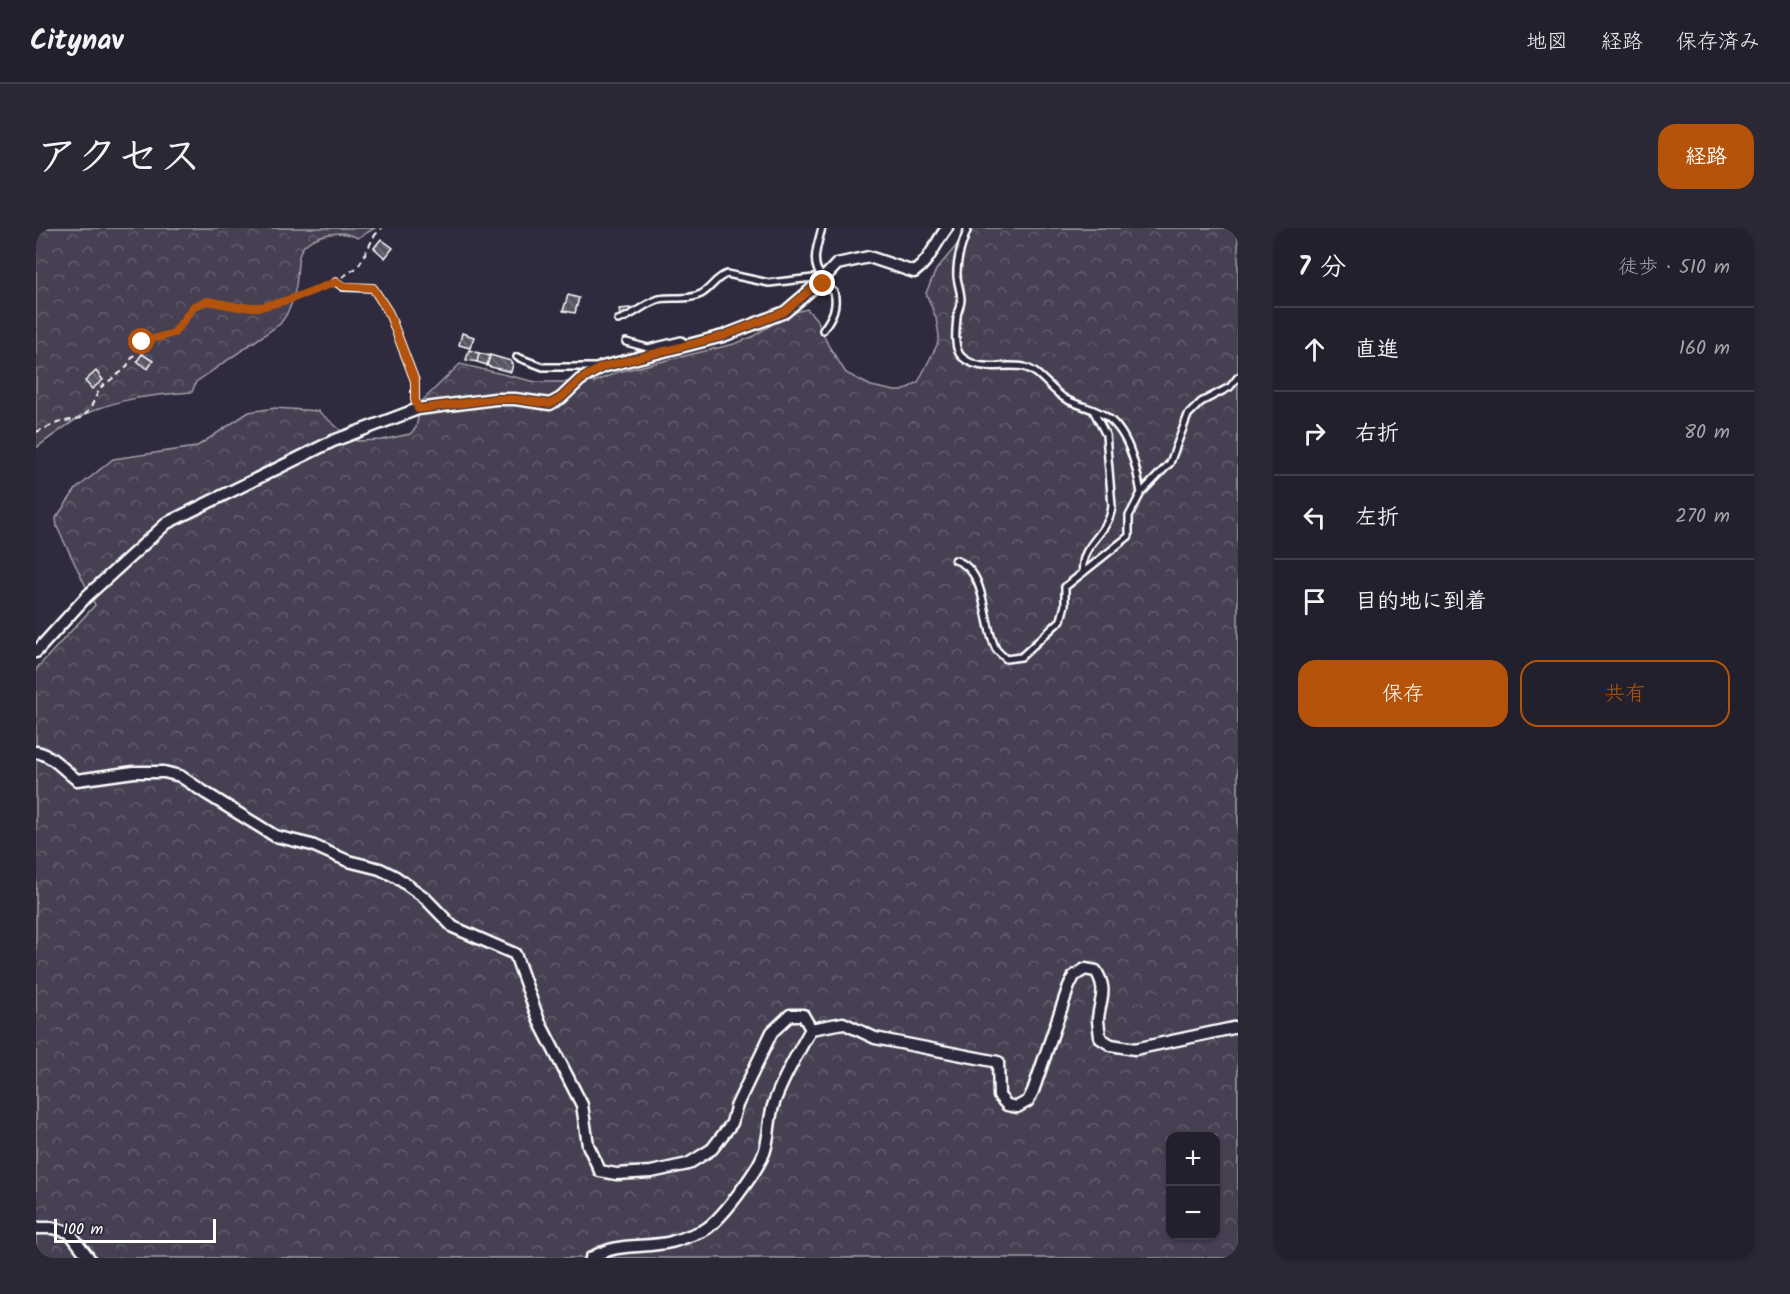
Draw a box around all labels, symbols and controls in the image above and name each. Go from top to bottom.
text: Citynav [30,19,123,64]
text: 地図 [1526,26,1568,59]
text: 経路 [1601,26,1643,59]
text: 保存済み [1676,26,1760,59]
button: 経路 [1658,124,1754,189]
text: アクセス [36,125,201,192]
text: 7 分 [1298,247,1346,289]
text: 徒歩 · 510 m [1618,252,1730,284]
route end [809,270,835,296]
route start [128,328,154,354]
icon: ahead [1298,333,1331,366]
text: 直進 [1355,333,1399,368]
text: 160 m [1679,333,1730,365]
icon: right [1298,417,1331,450]
text: 右折 [1355,417,1399,452]
text: 80 m [1684,417,1730,449]
icon: left [1298,501,1331,534]
text: 左折 [1355,501,1399,536]
text: 270 m [1675,501,1730,533]
icon: arrive [1298,585,1331,618]
text: 目的地に到着 [1355,585,1487,620]
button: 保存 [1298,660,1508,727]
button: 共有 [1520,660,1730,727]
map controls [1166,1132,1220,1240]
button: + [1166,1132,1220,1186]
button: − [1166,1186,1220,1240]
scale bar [54,1216,216,1244]
text: 100 m [63,1217,103,1242]

